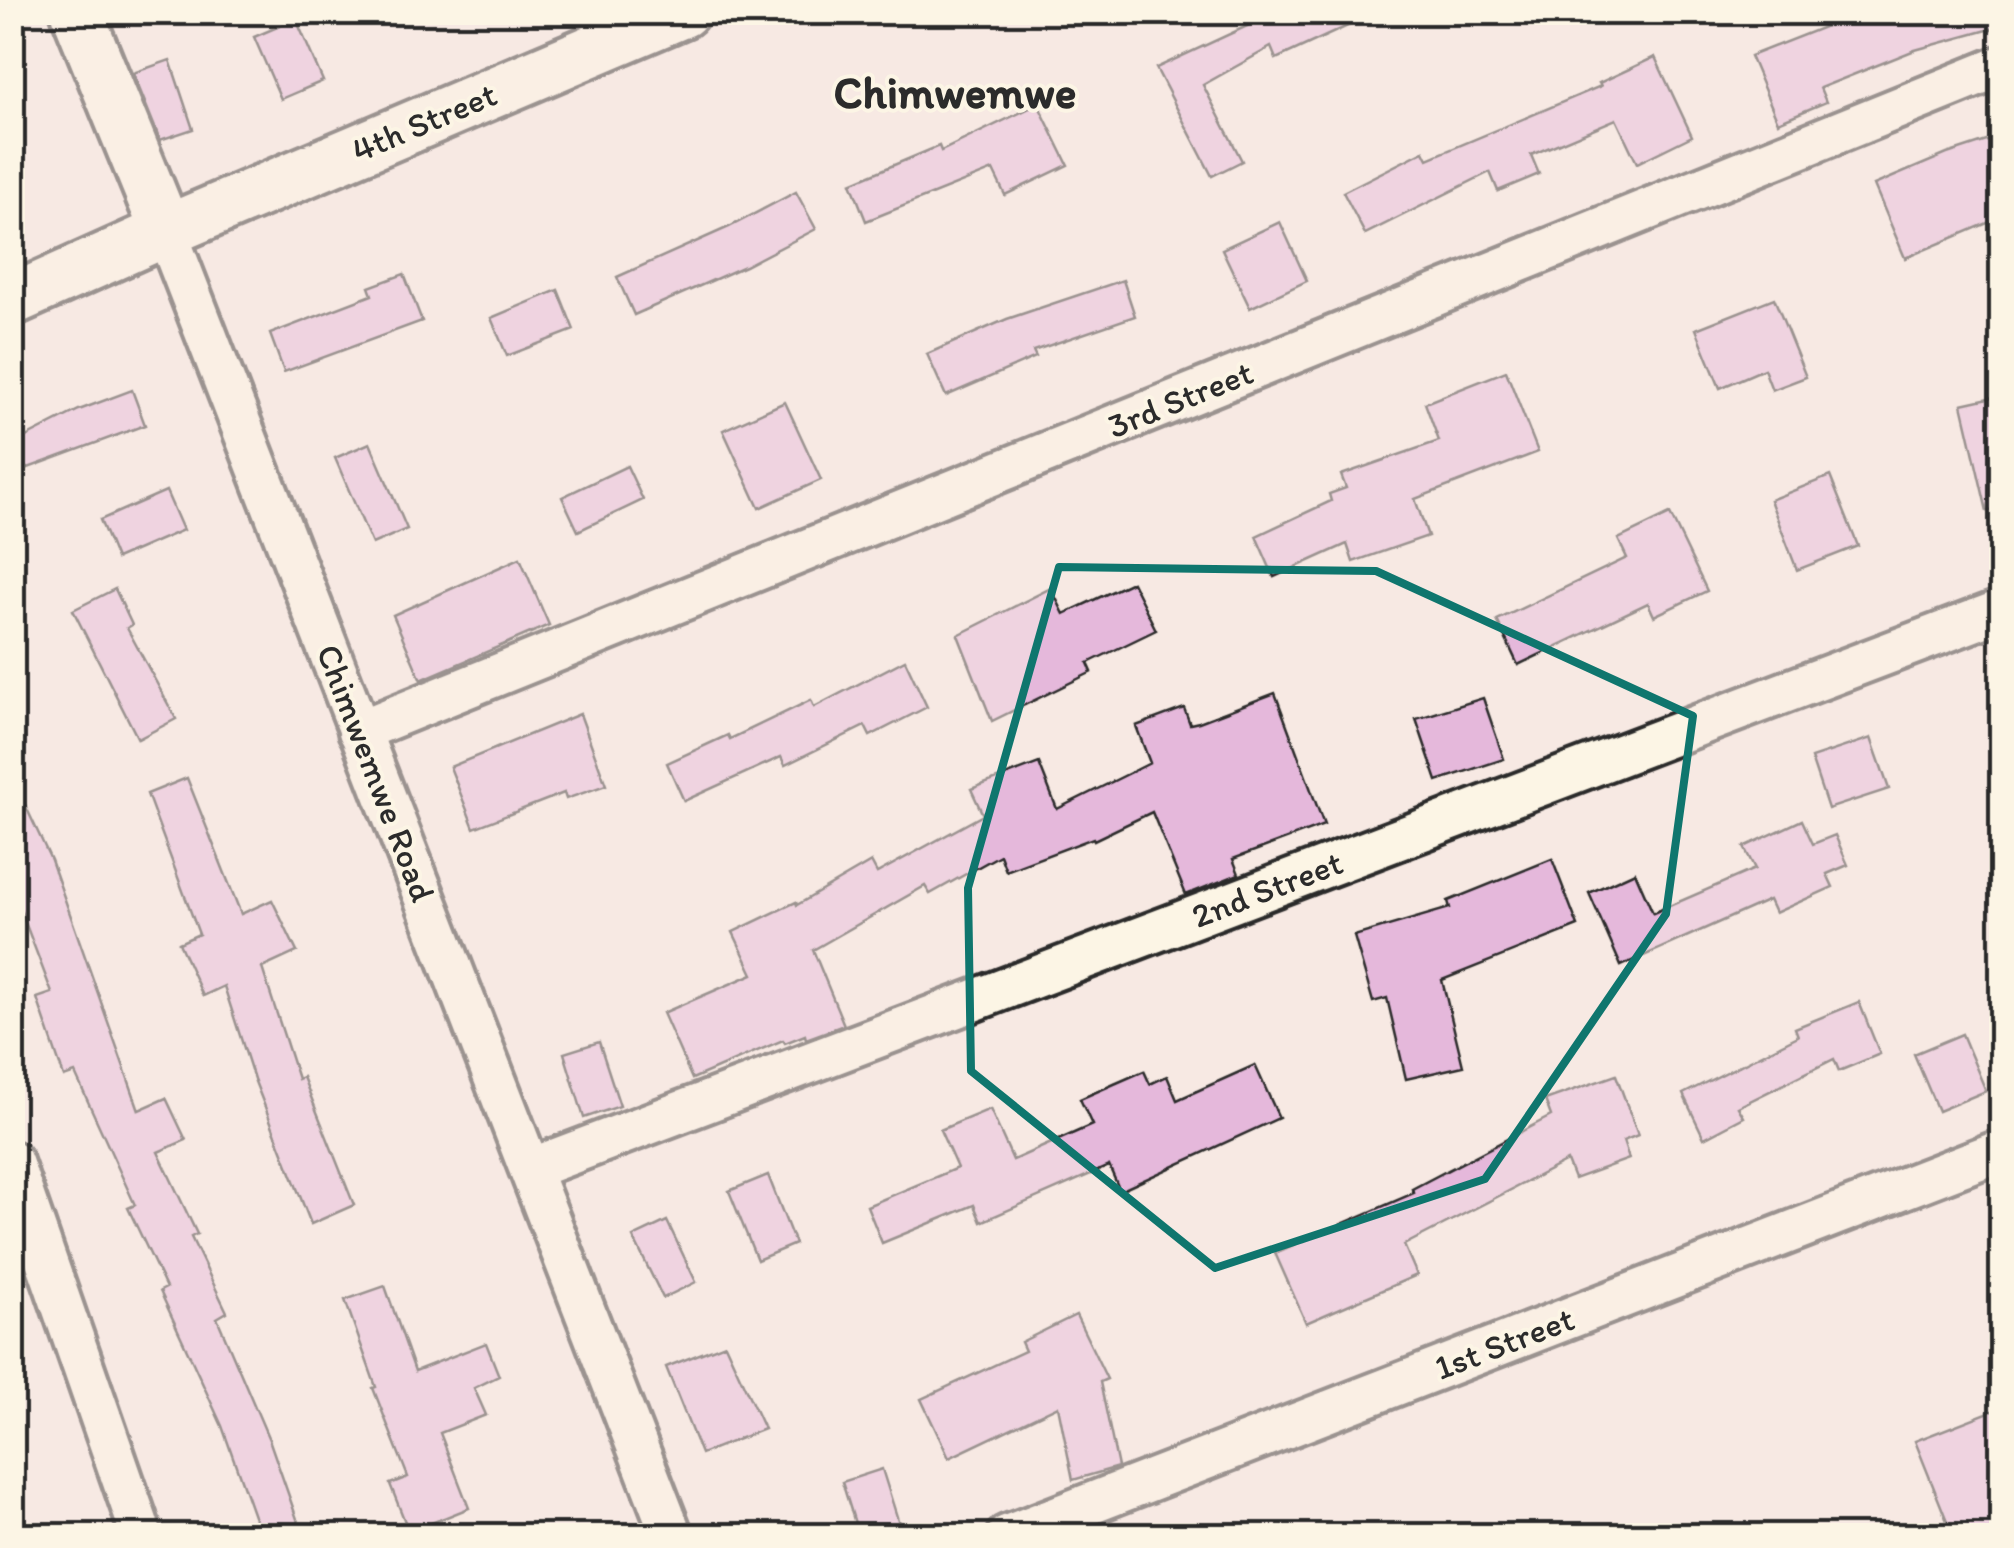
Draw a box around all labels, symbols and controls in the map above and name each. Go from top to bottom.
district label: Chimwemwe [833,65,1077,119]
street label: 4th Street [345,73,503,171]
street label: 3rd Street [1101,351,1259,447]
street label: Chimwemwe Road [308,638,444,908]
street label: 2nd Street [1186,841,1348,937]
street label: 1st Street [1428,1297,1580,1389]

